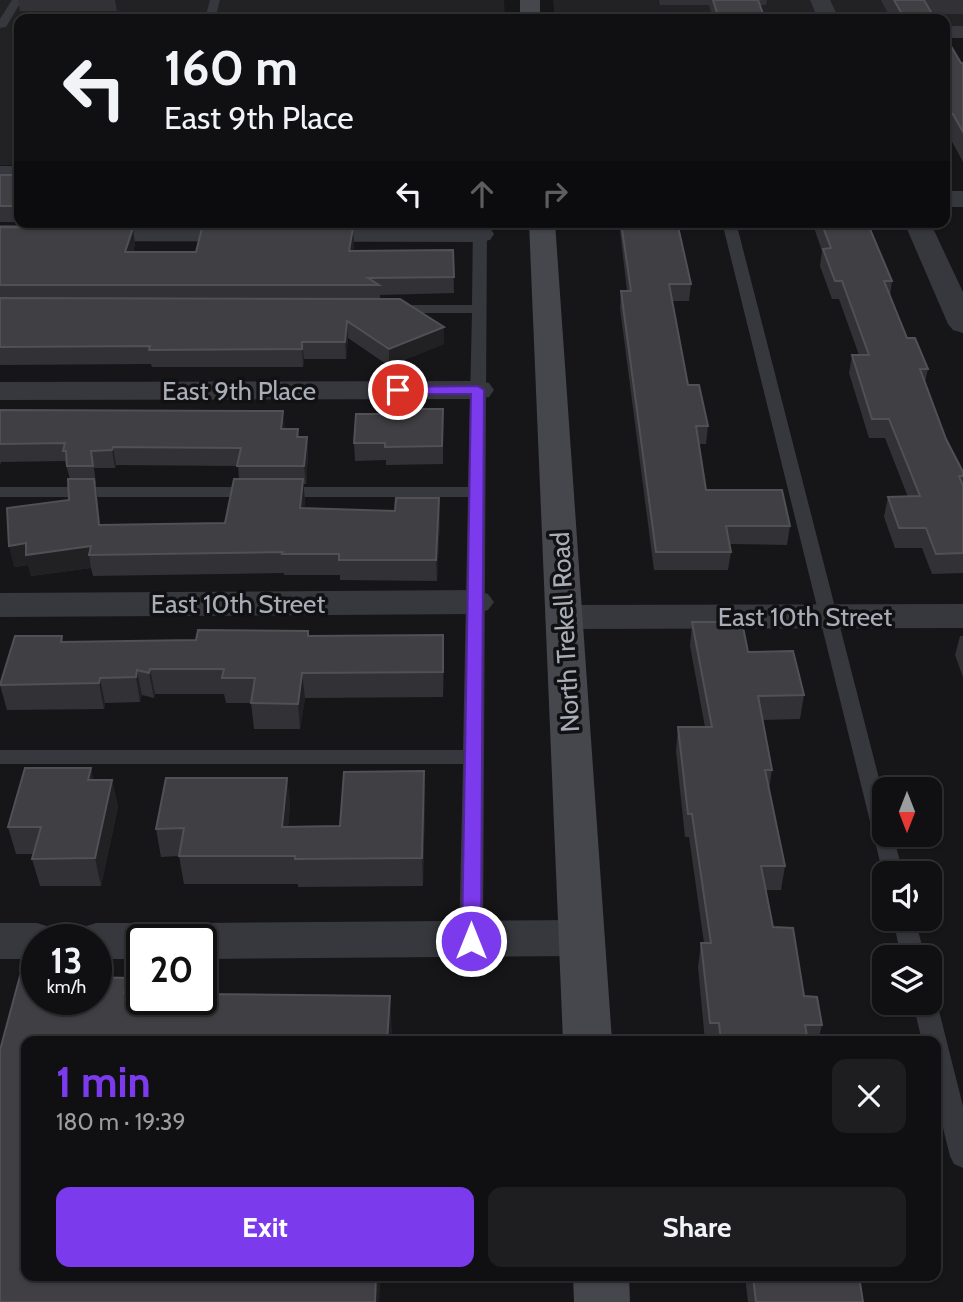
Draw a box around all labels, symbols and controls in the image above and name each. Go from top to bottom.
text: 160 m [164,38,298,97]
icon: left [49,42,140,133]
text: East 9th Place [164,98,354,137]
icon: left [390,175,428,213]
icon: ahead [463,175,501,213]
icon: right [536,175,574,213]
pin [368,360,428,420]
icon: arrive [379,371,417,409]
street label: East 9th Place [162,375,316,407]
street label: North Trekell Road [544,531,586,733]
street label: East 10th Street [151,588,325,620]
street label: East 10th Street [718,601,892,633]
north arrow [872,777,942,847]
map controls [872,777,942,1015]
button: sound [872,861,942,931]
position arrow [434,904,508,978]
speed limit sign: 20 [126,924,217,1015]
text: 13 [51,939,82,982]
button: layers [872,945,942,1015]
text: km/h [47,976,86,998]
text: 1 min [56,1056,151,1108]
button: close [832,1059,906,1133]
text: 180 m · 19:39 [56,1108,186,1136]
button: Exit [56,1187,474,1267]
button: Share [488,1187,906,1267]

